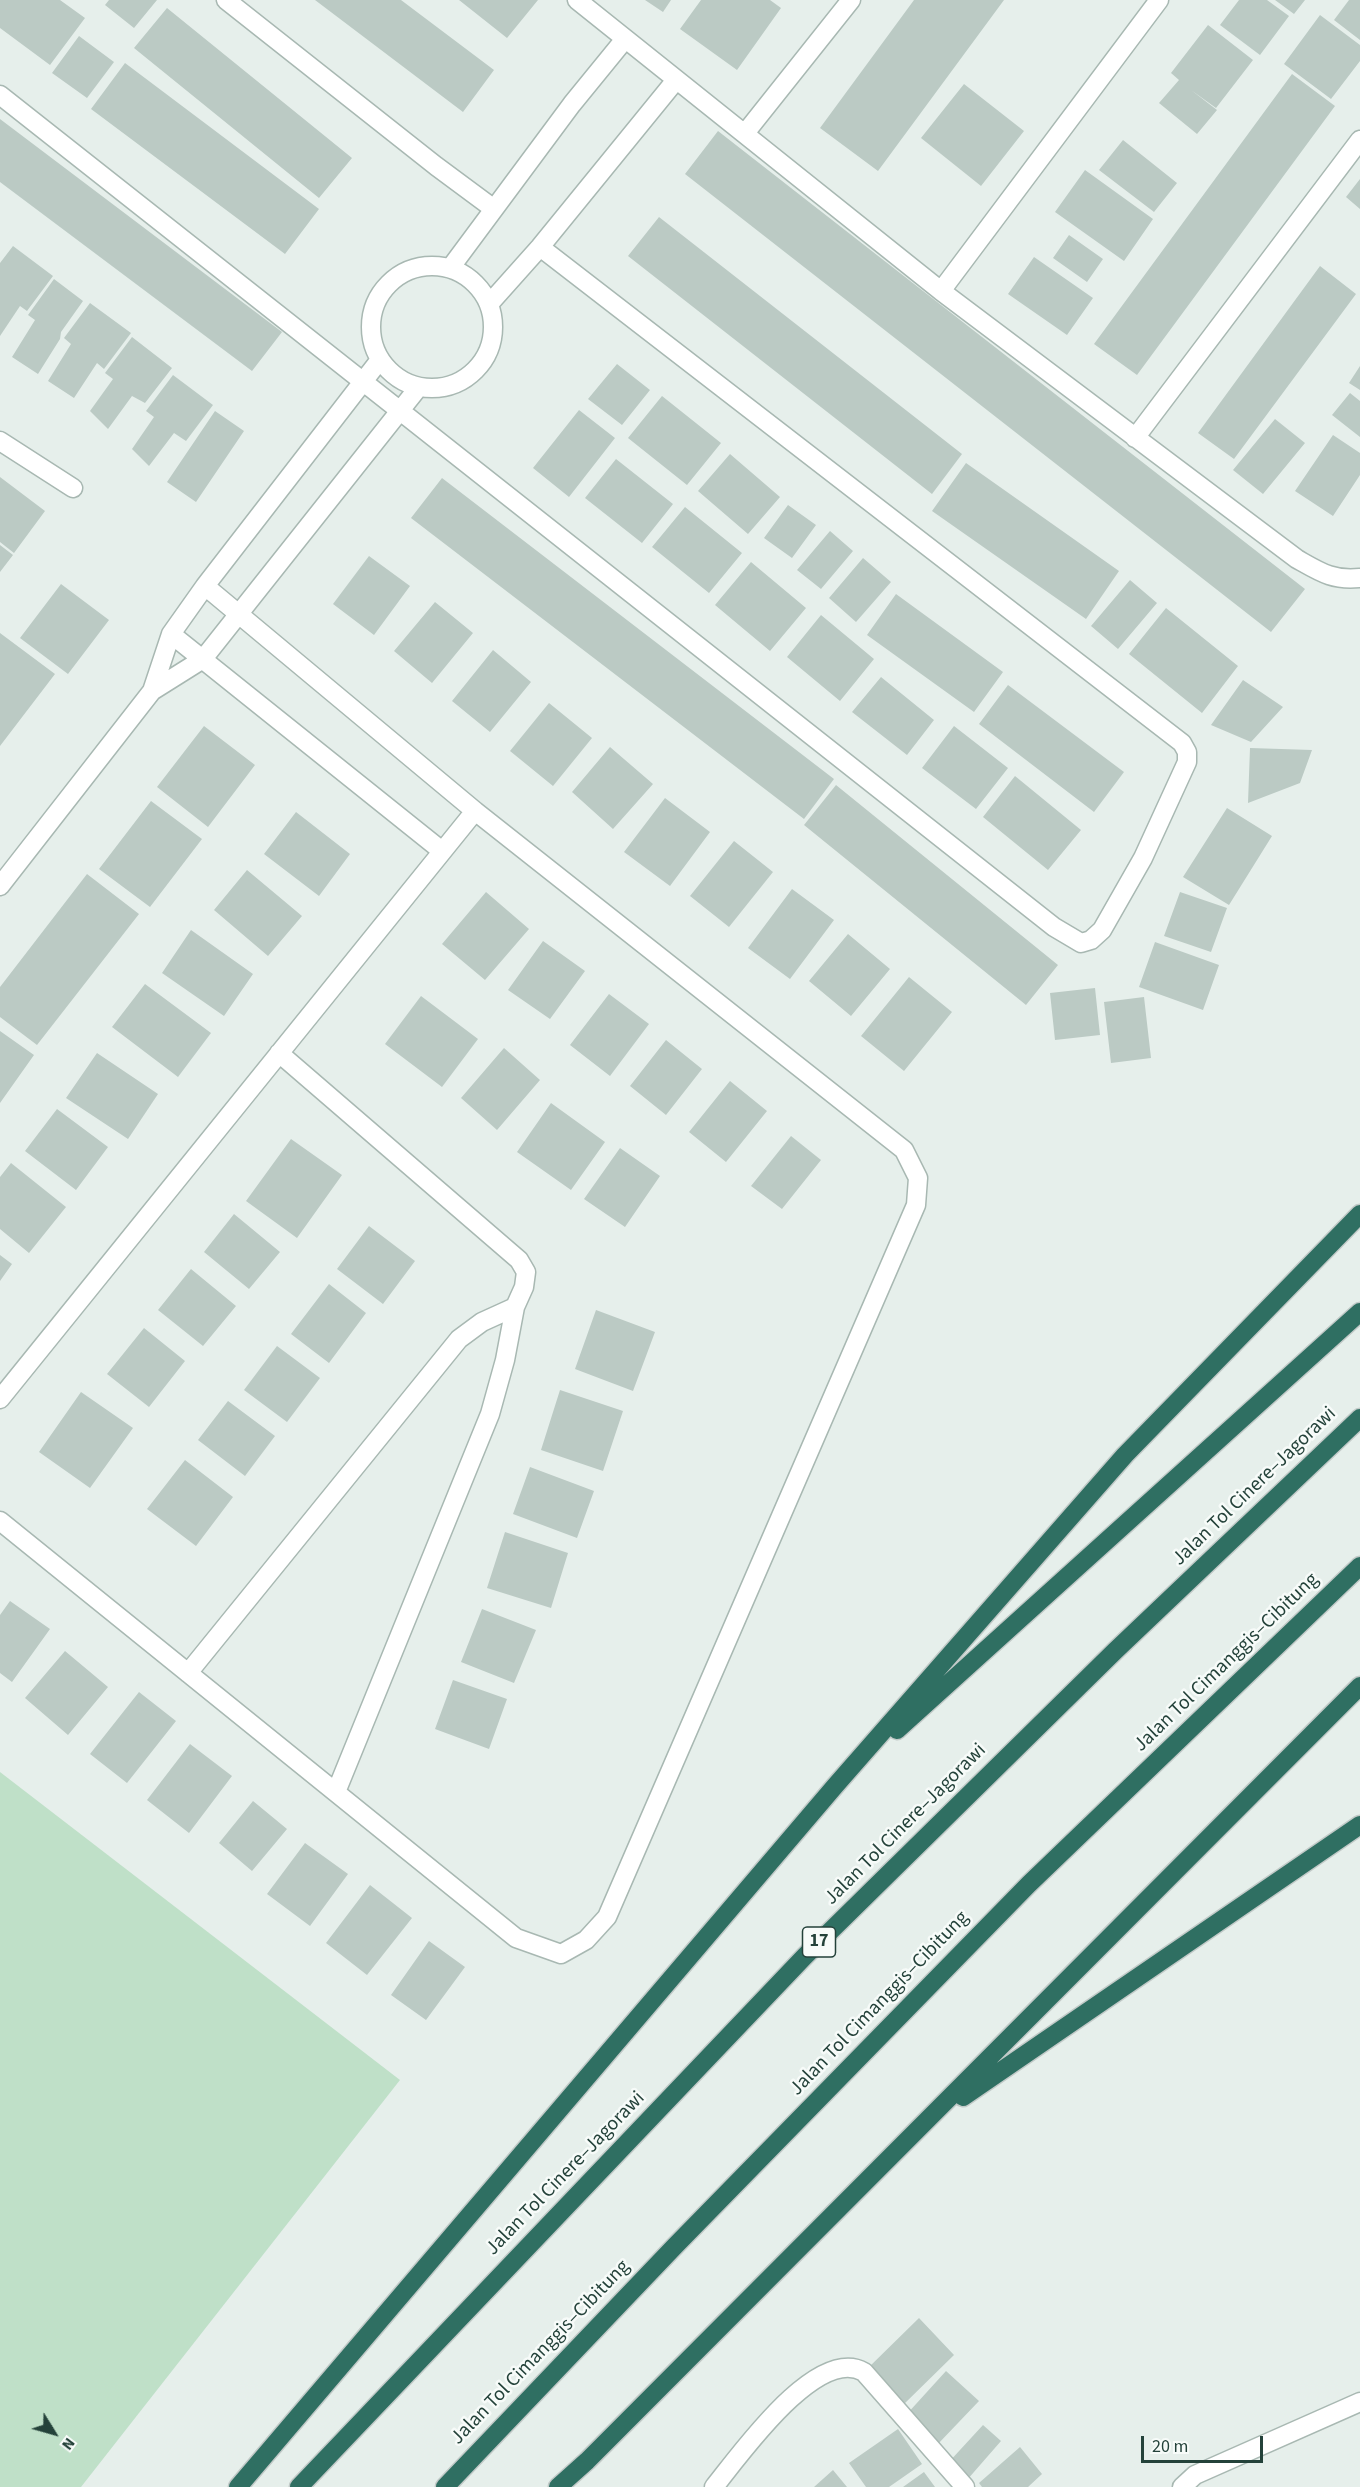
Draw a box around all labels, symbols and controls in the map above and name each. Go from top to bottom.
street label: Jalan Tol Cinere–Jagorawi [1168,1402,1342,1572]
street label: Jalan Tol Cimanggis–Cibitung [1130,1568,1324,1758]
street label: Jalan Tol Cinere–Jagorawi [820,1739,992,1911]
street label: Jalan Tol Cimanggis–Cibitung [785,1907,975,2101]
road number: 17 [802,1927,836,1957]
street label: Jalan Tol Cinere–Jagorawi [481,2087,651,2261]
street label: Jalan Tol Cimanggis–Cibitung [446,2256,636,2450]
north arrow [24,2403,84,2463]
scale bar [1144,2424,1266,2462]
text: N [56,2433,80,2455]
text: 20 m [1152,2434,1188,2459]

